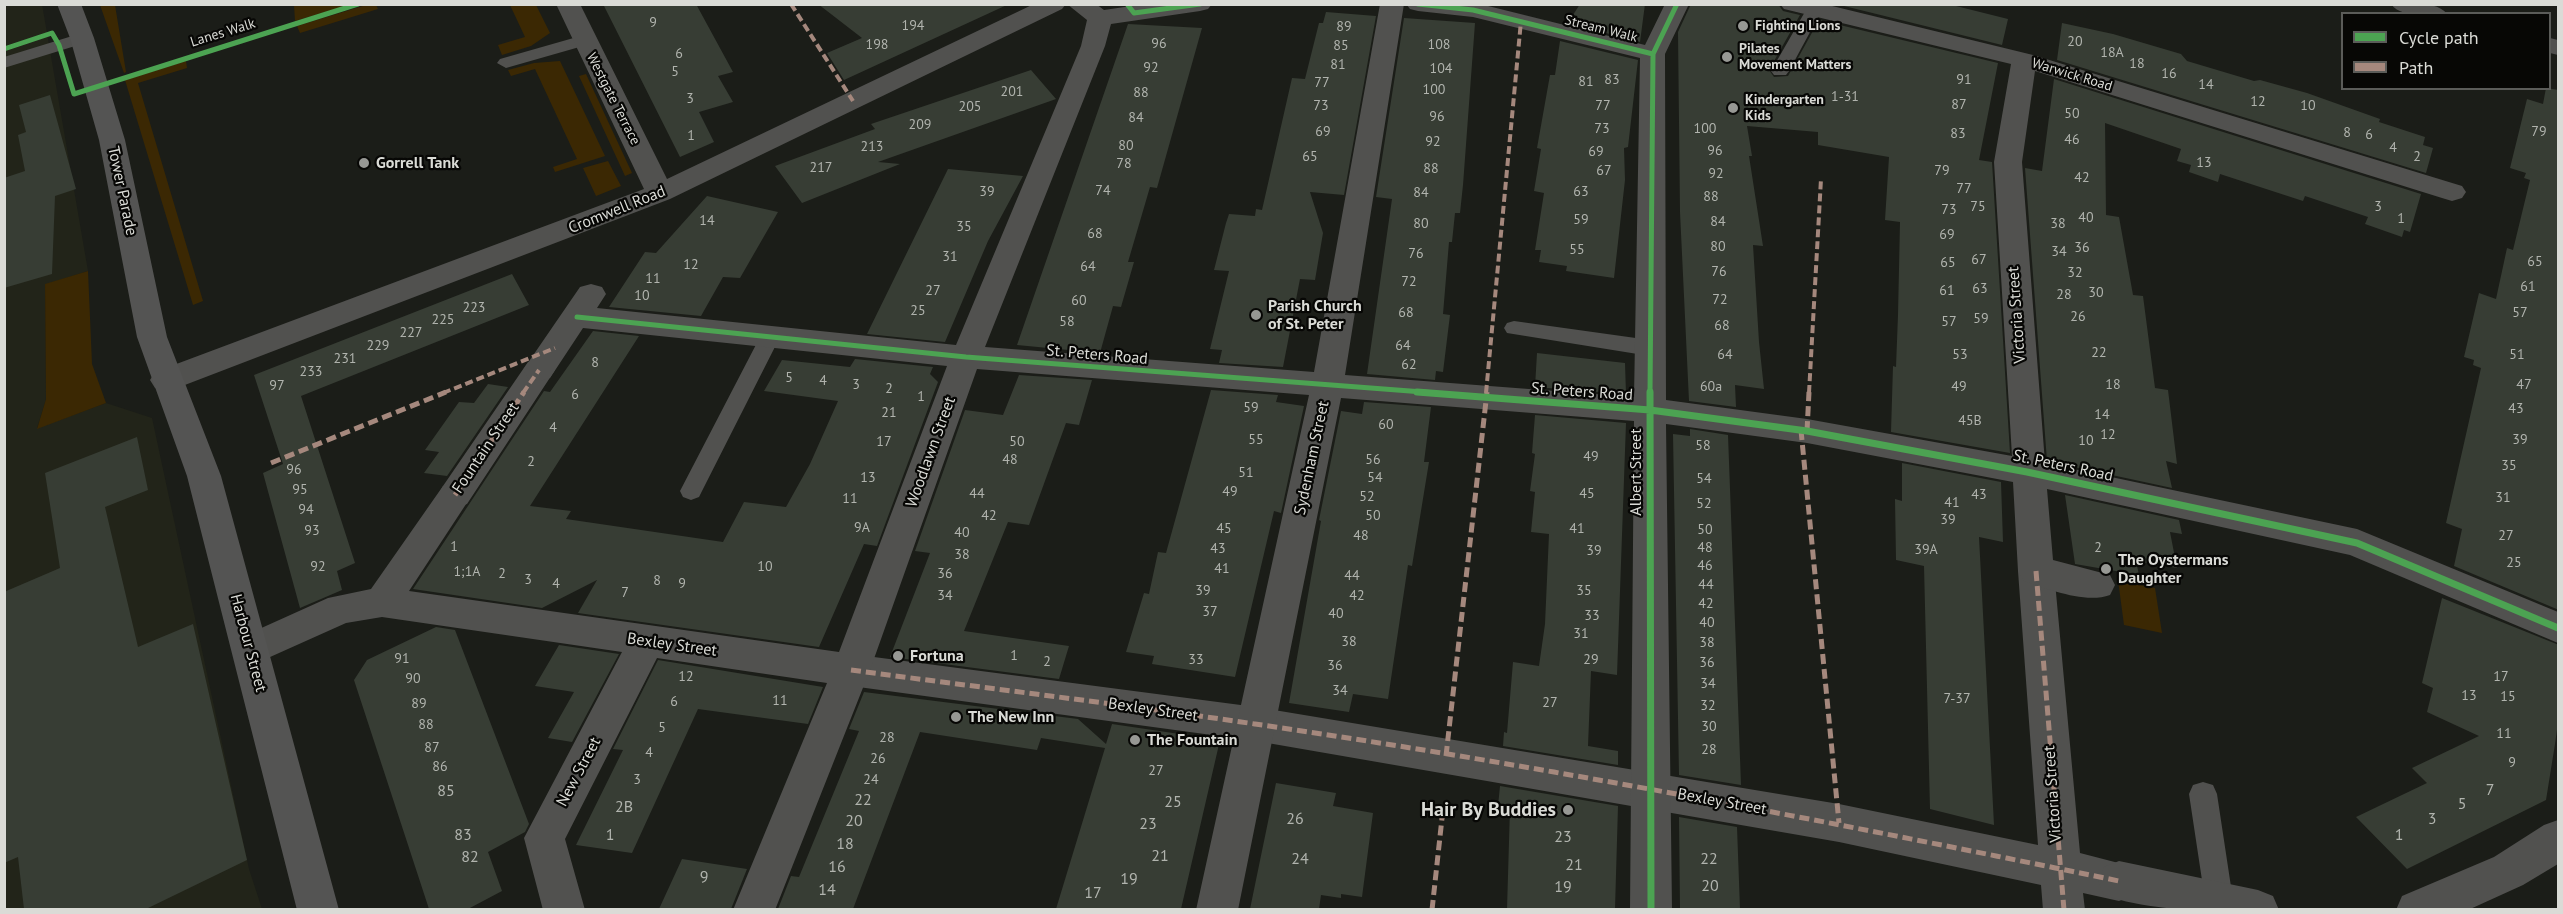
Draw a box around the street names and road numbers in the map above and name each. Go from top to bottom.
street label: Stream Walk [1563,12,1639,46]
street label: Lanes Walk [188,15,258,51]
street label: Westgate Terrace [583,50,643,148]
street label: Warwick Road [2030,55,2114,95]
street label: Tower Parade [103,144,141,238]
street label: Cromwell Road [566,182,668,238]
street label: Victoria Street [2004,266,2030,364]
street label: St. Peters Road [1045,341,1149,369]
street label: St. Peters Road [1530,379,1634,405]
street label: Woodlawn Street [902,394,960,510]
street label: Fountain Street [448,399,524,497]
street label: Sydenham Street [1291,399,1333,517]
street label: Albert Street [1626,428,1646,516]
street label: St. Peters Road [2011,446,2115,486]
street label: Harbour Street [226,592,270,694]
street label: Bexley Street [626,629,718,661]
street label: Bexley Street [1107,694,1199,726]
street label: New Street [553,734,605,810]
street label: Victoria Street [2040,745,2066,843]
street label: Bexley Street [1676,785,1768,819]

